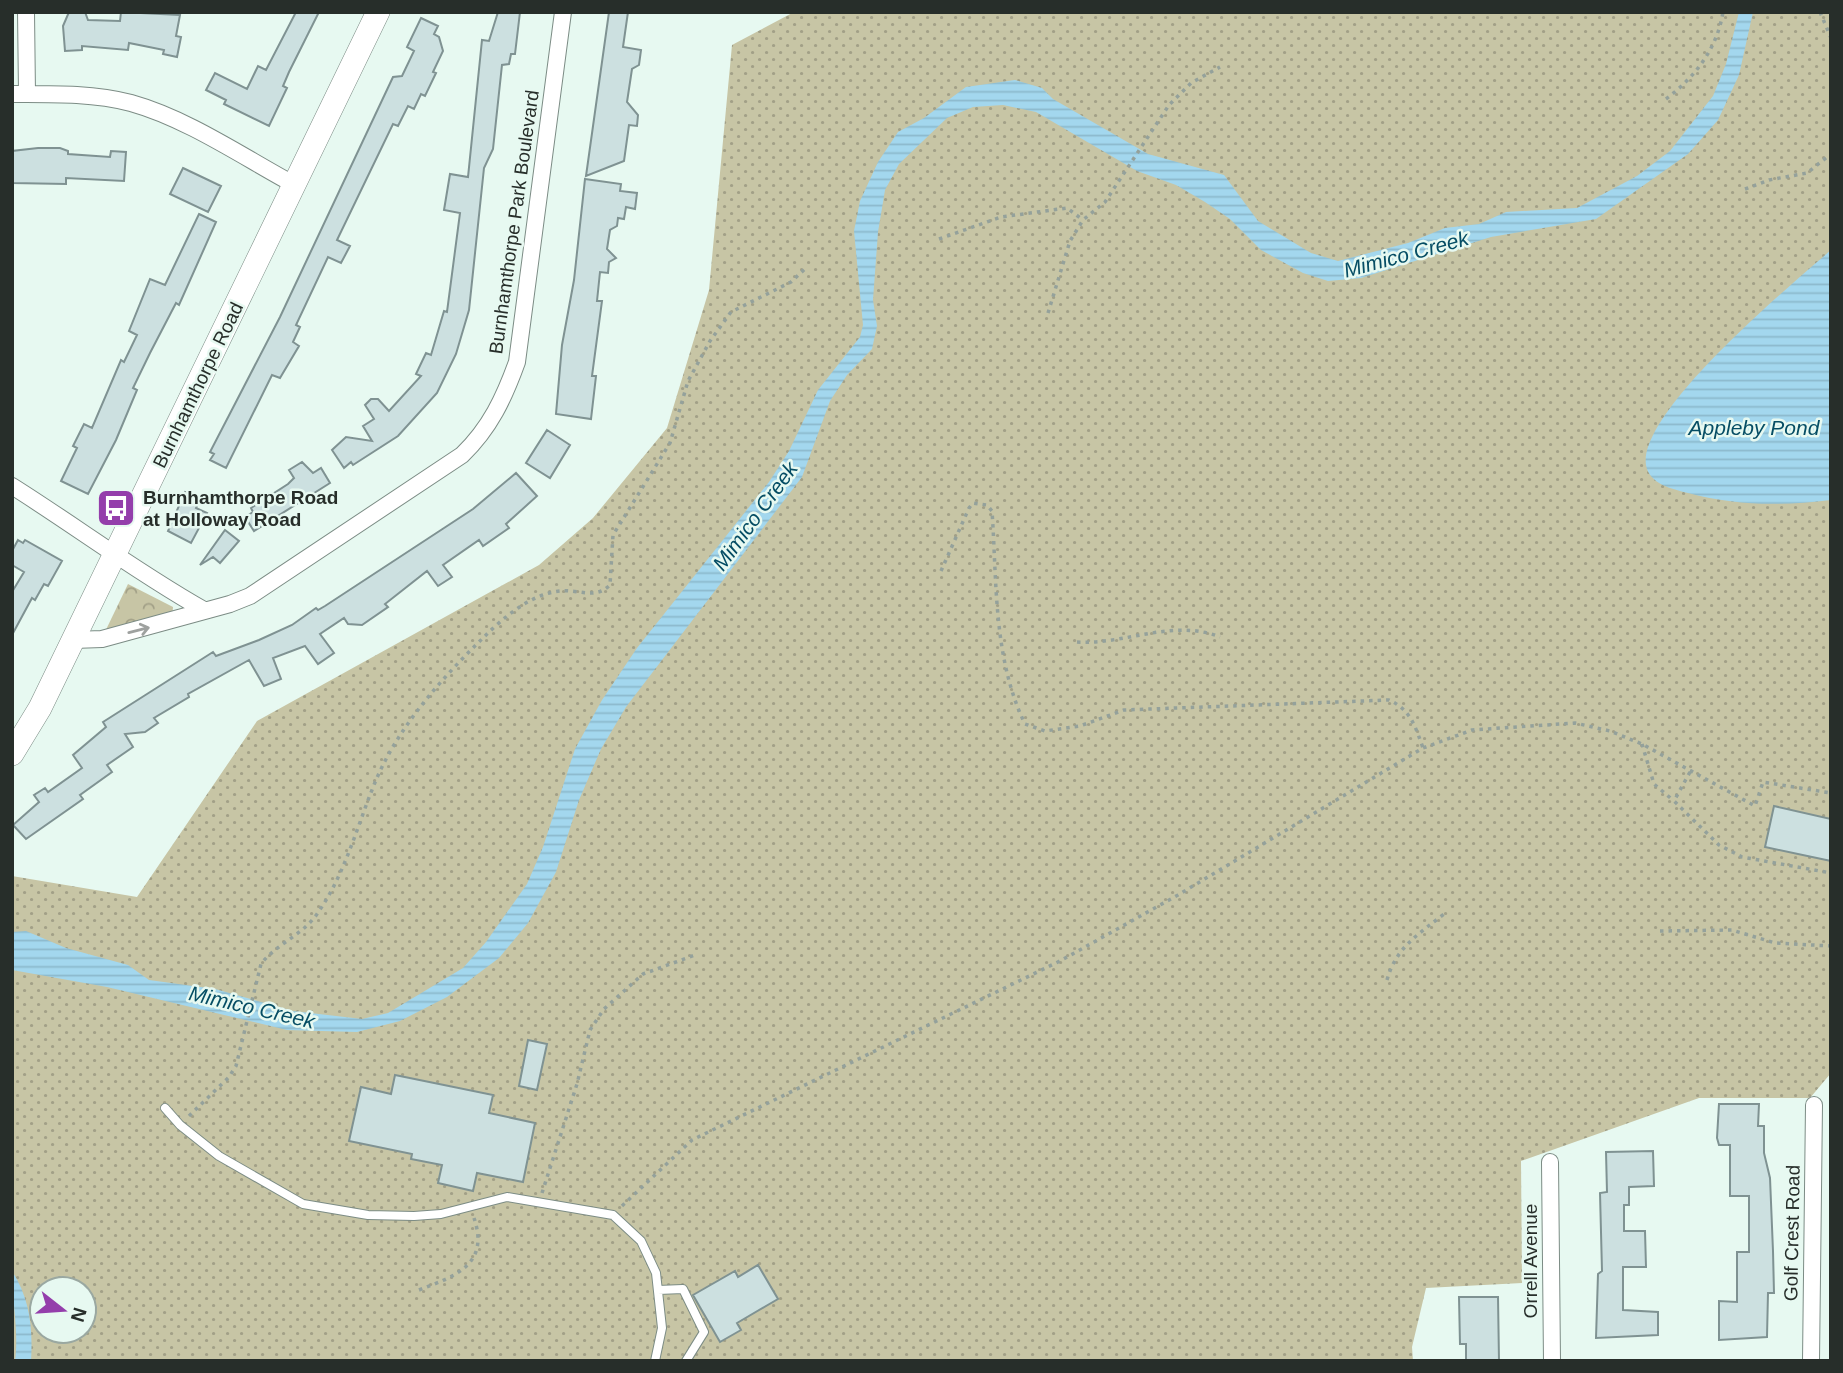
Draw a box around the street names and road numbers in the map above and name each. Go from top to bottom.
street label: Burnhamthorpe Park Boulevard [485,89,543,355]
street label: Burnhamthorpe Road [149,299,247,471]
street label: Golf Crest Road [1780,1165,1804,1301]
street label: Orrell Avenue [1520,1204,1541,1318]

